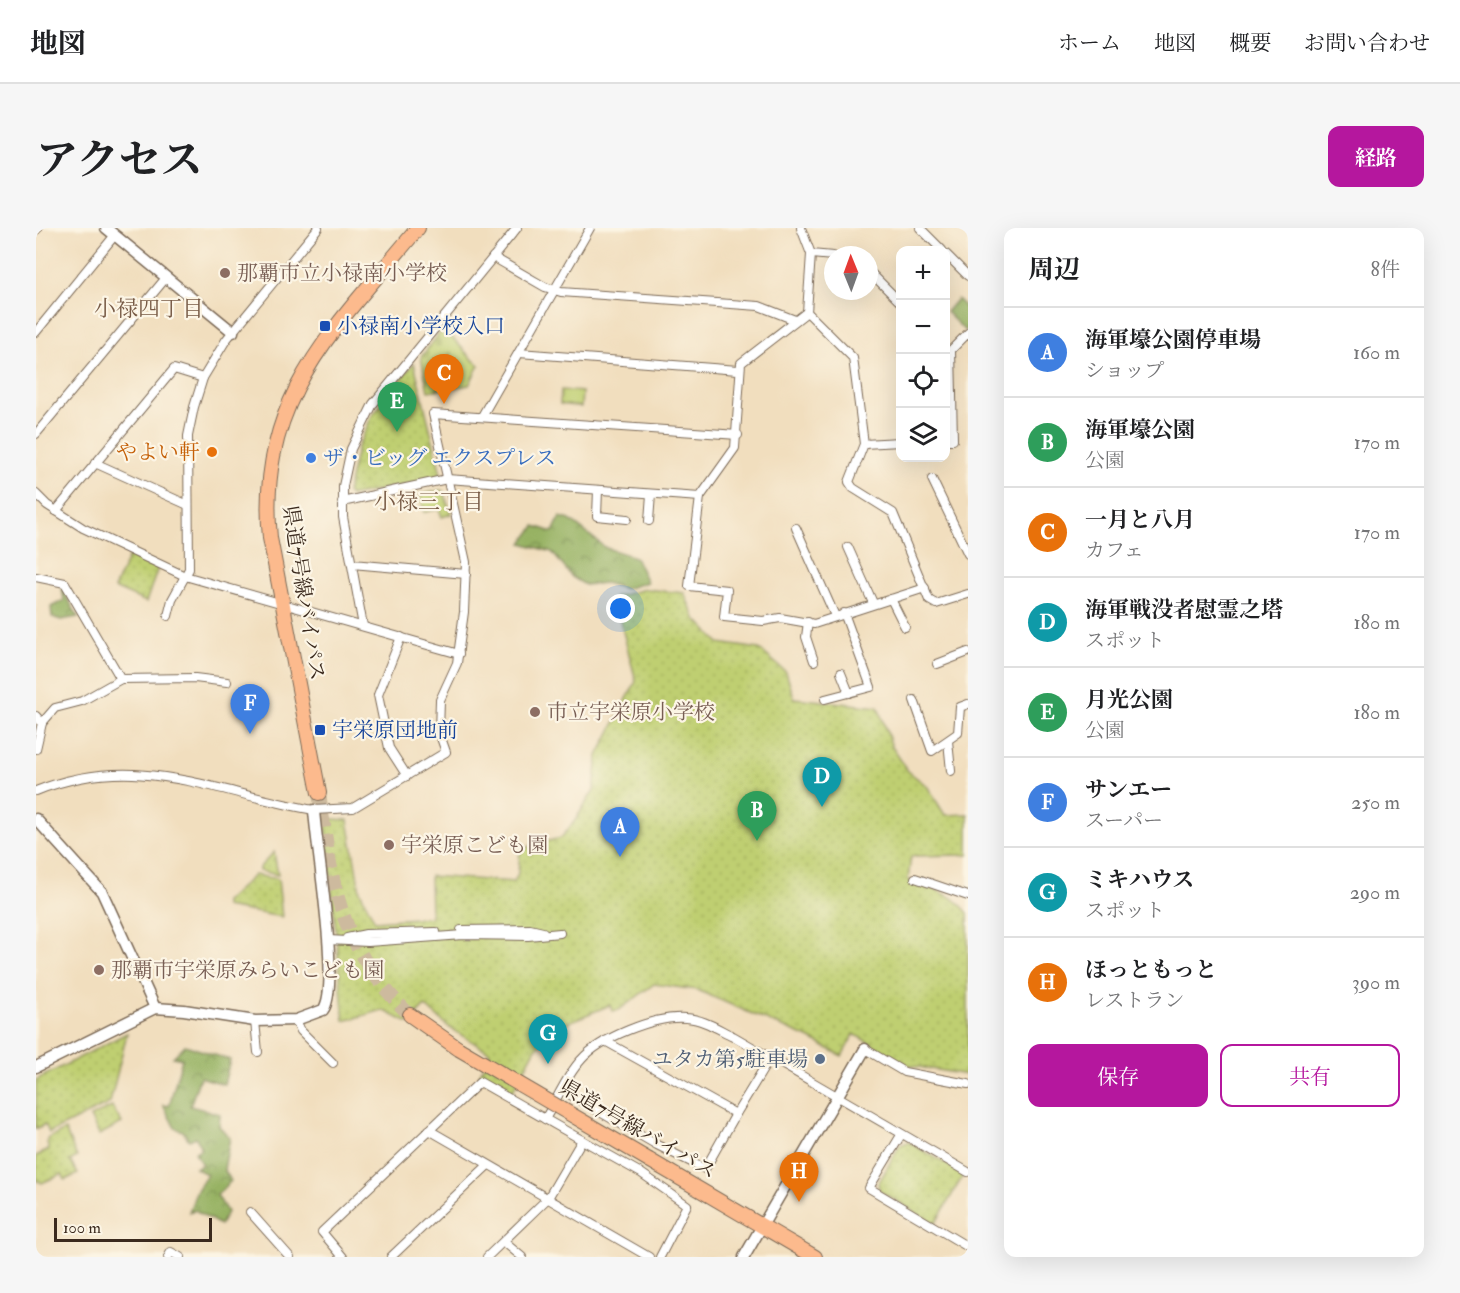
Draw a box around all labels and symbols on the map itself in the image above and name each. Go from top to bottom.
north arrow [824,246,878,300]
place label: 那覇市立小禄南小学校 [237,260,447,287]
marker: 那覇市立小禄南小学校 [218,266,232,280]
district label: 小禄四丁目 [94,295,204,323]
place label: 小禄南小学校入口 [337,313,505,340]
marker: 小禄南小学校入口 [318,319,332,333]
pin: C [424,354,464,404]
pin: E [378,382,416,432]
place label: やよい軒 [116,439,200,466]
marker: やよい軒 [205,445,219,459]
place label: ザ・ビッグ エクスプレス [323,445,556,472]
marker: ザ・ビッグ エクスプレス [304,451,318,465]
district label: 小禄三丁目 [374,488,484,516]
street label: 県道7号線バイパス [276,503,331,683]
your location [606,594,635,623]
pin: F [230,684,270,734]
place label: 市立宇栄原小学校 [547,699,715,726]
marker: 市立宇栄原小学校 [528,705,542,719]
place label: 宇栄原団地前 [332,717,458,744]
marker: 宇栄原団地前 [313,723,327,737]
pin: D [802,758,842,807]
pin: B [738,792,776,841]
pin: A [600,808,640,857]
place label: 宇栄原こども園 [401,832,548,859]
marker: 宇栄原こども園 [382,838,396,852]
place label: 那覇市宇栄原みらいこども園 [111,957,384,984]
marker: 那覇市宇栄原みらいこども園 [92,963,106,977]
pin: G [528,1014,568,1064]
place label: ユタカ第5駐車場 [652,1046,808,1073]
marker: ユタカ第5駐車場 [813,1052,827,1066]
street label: 県道7号線バイパス [554,1073,721,1185]
pin: H [780,1152,819,1202]
scale bar [54,1215,212,1242]

